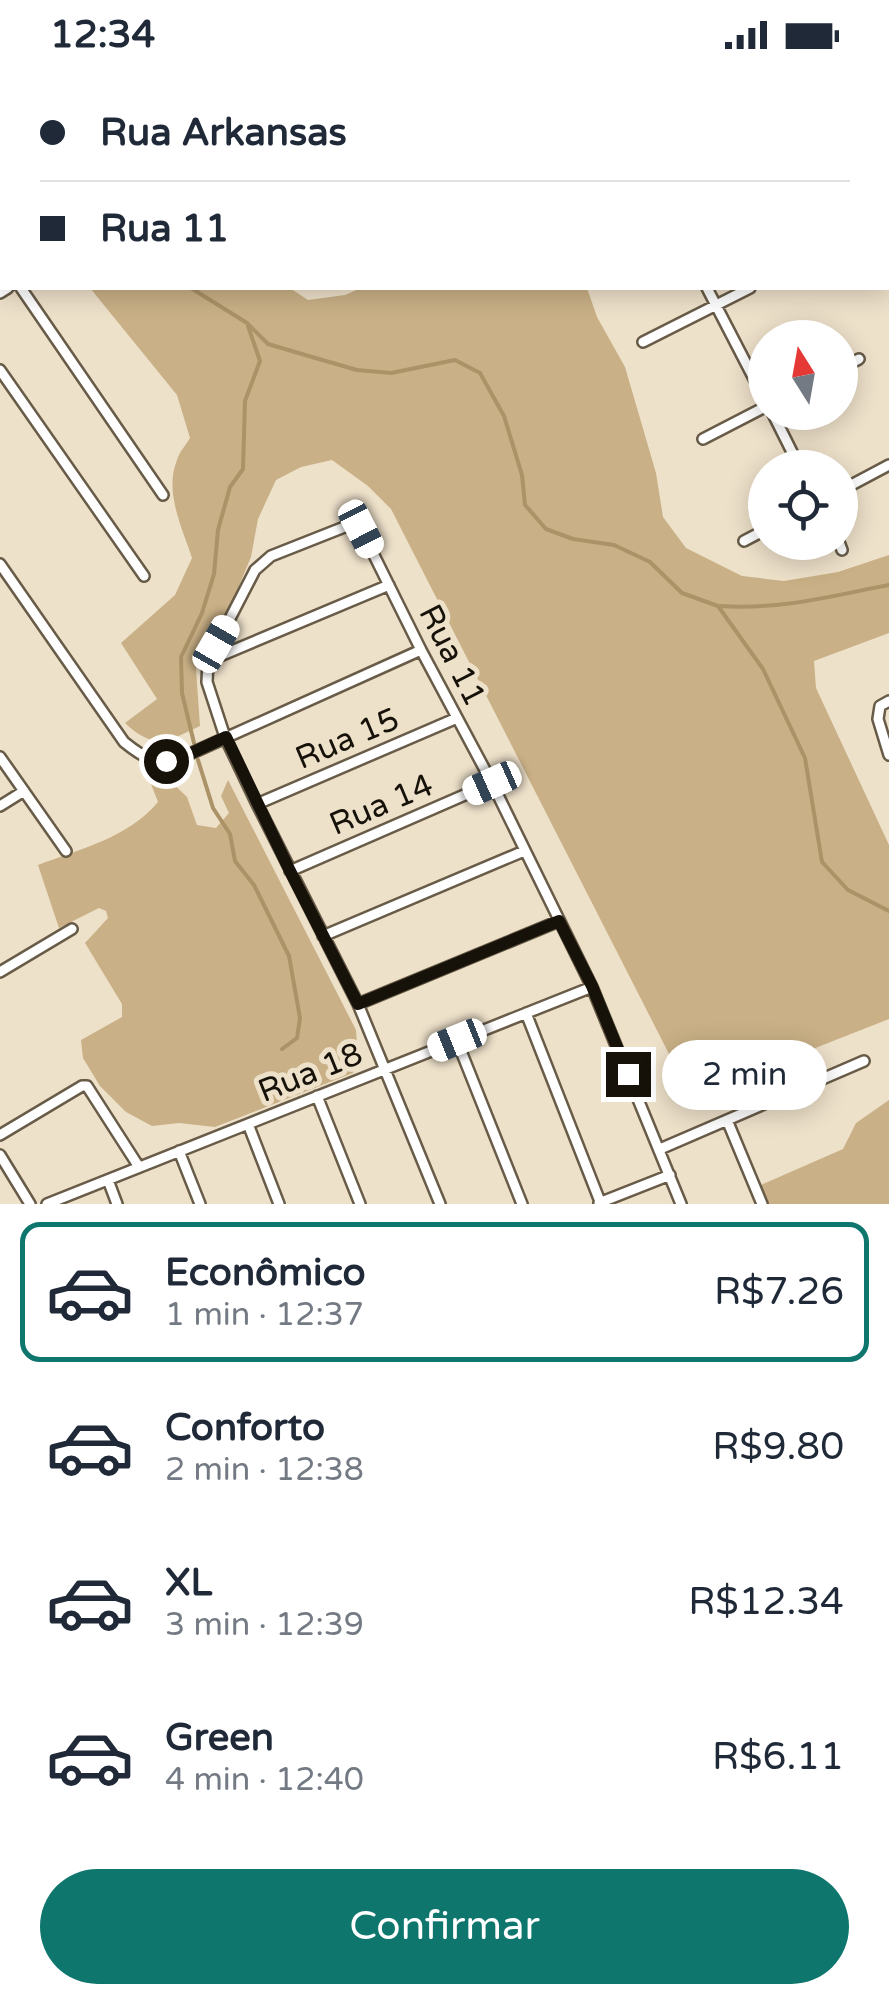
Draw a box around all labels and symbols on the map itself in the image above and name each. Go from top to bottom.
north arrow [748,320,858,430]
car [334,495,388,563]
street label: Rua 11 [410,598,494,713]
car [188,611,244,677]
street label: Rua 15 [290,700,405,778]
route start [144,739,189,784]
car [458,757,526,809]
street label: Rua 14 [324,766,439,844]
car [424,1015,490,1065]
street label: Rua 18 [253,1035,368,1111]
callout: 2 min [663,1039,828,1109]
route end [606,1052,651,1097]

